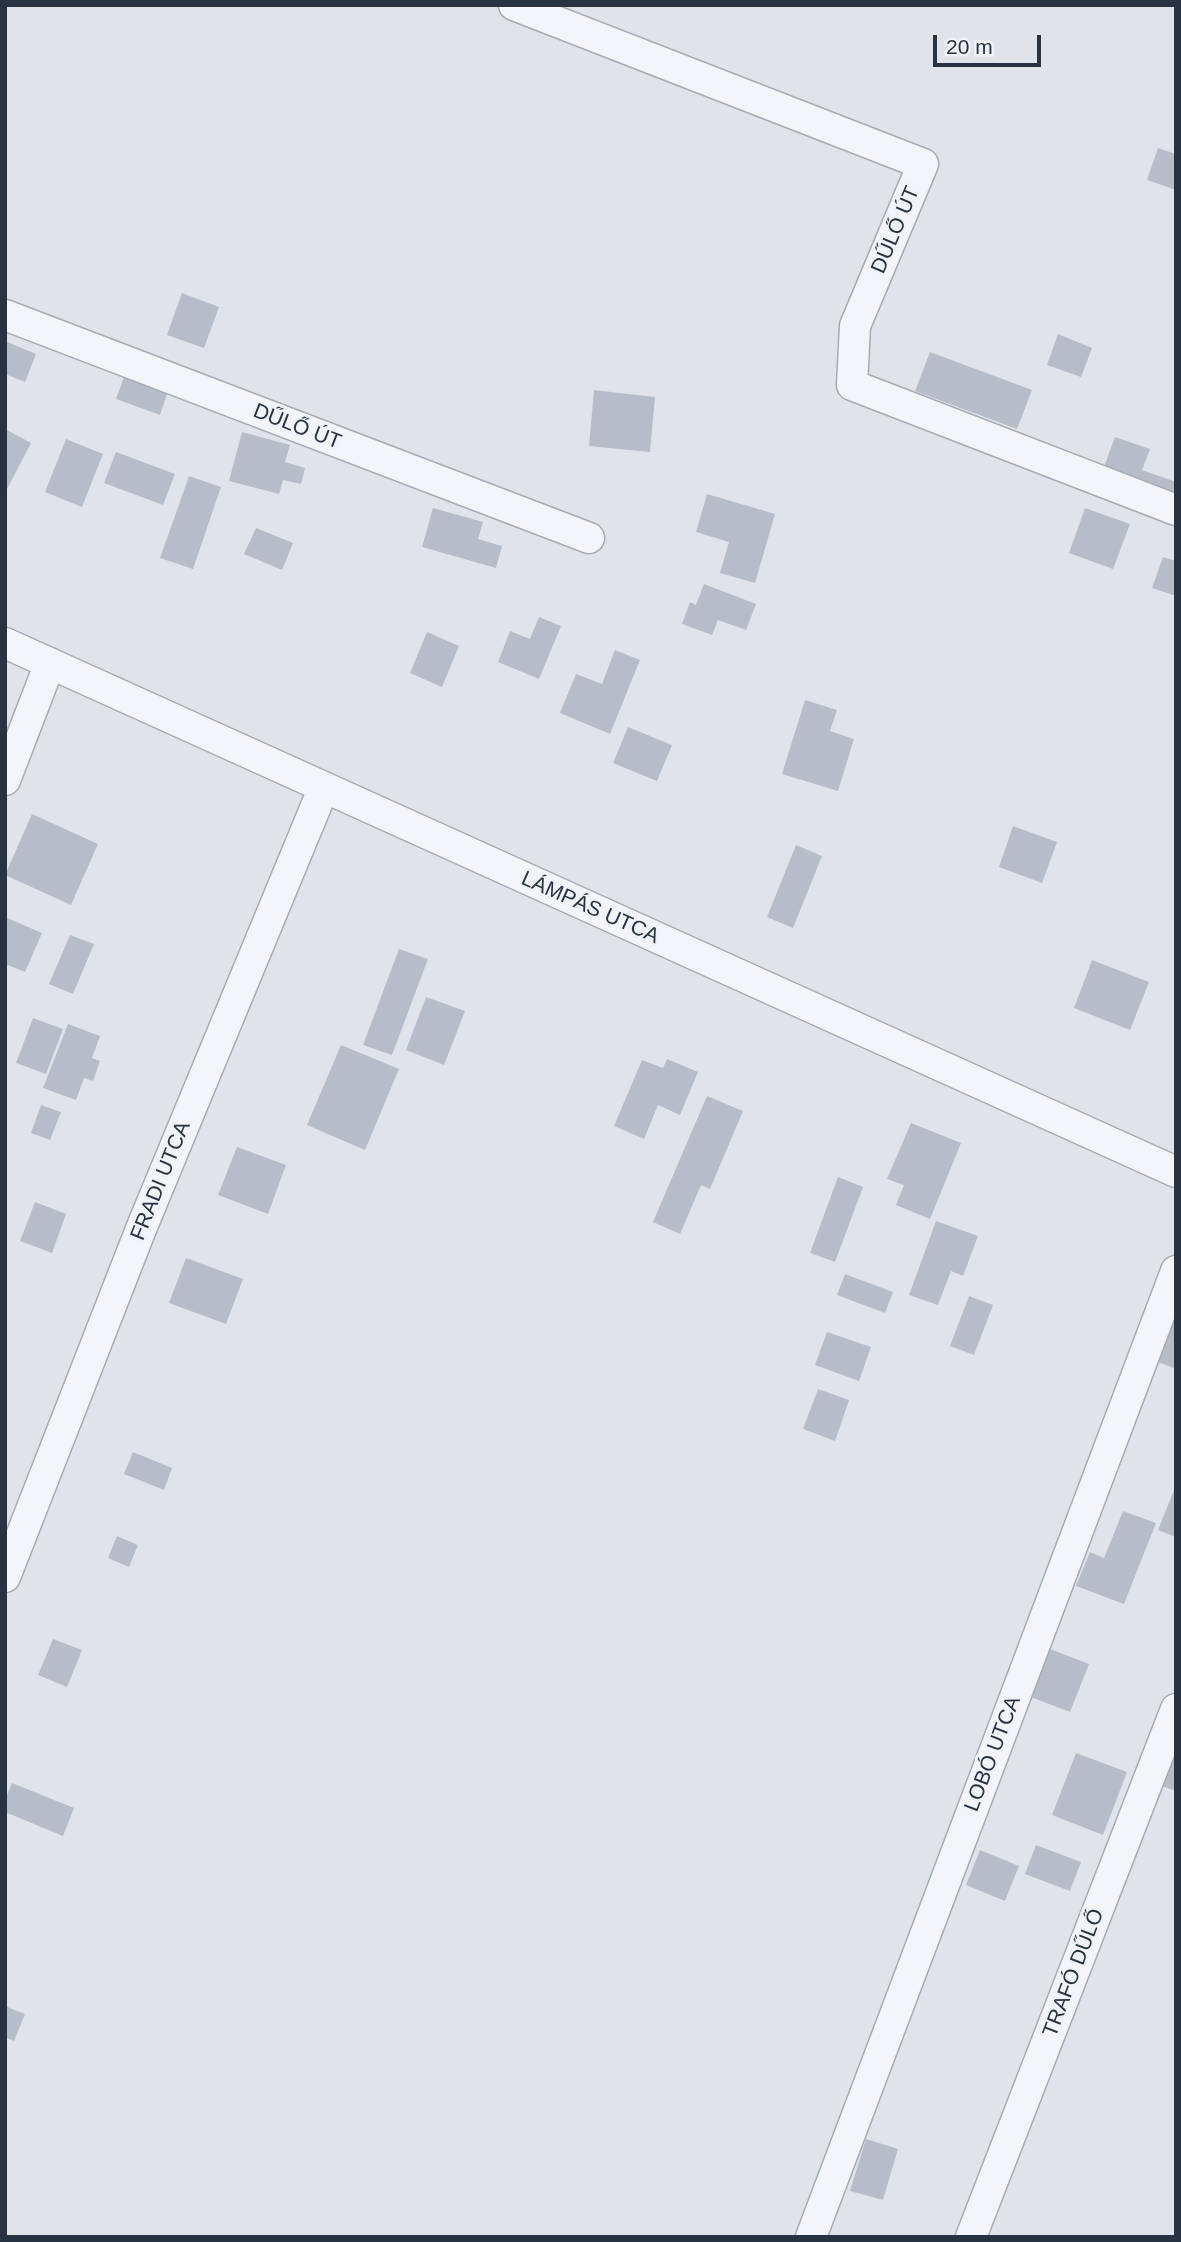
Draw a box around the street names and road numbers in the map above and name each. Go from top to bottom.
street label: DŰLŐ ÚT [866,183,926,277]
street label: DŰLŐ ÚT [249,399,345,455]
street label: LÁMPÁS UTCA [517,866,663,950]
street label: FRADI UTCA [126,1118,196,1244]
street label: LOBÓ UTCA [959,1693,1027,1815]
street label: TRAFÓ DŰLŐ [1038,1905,1110,2041]

